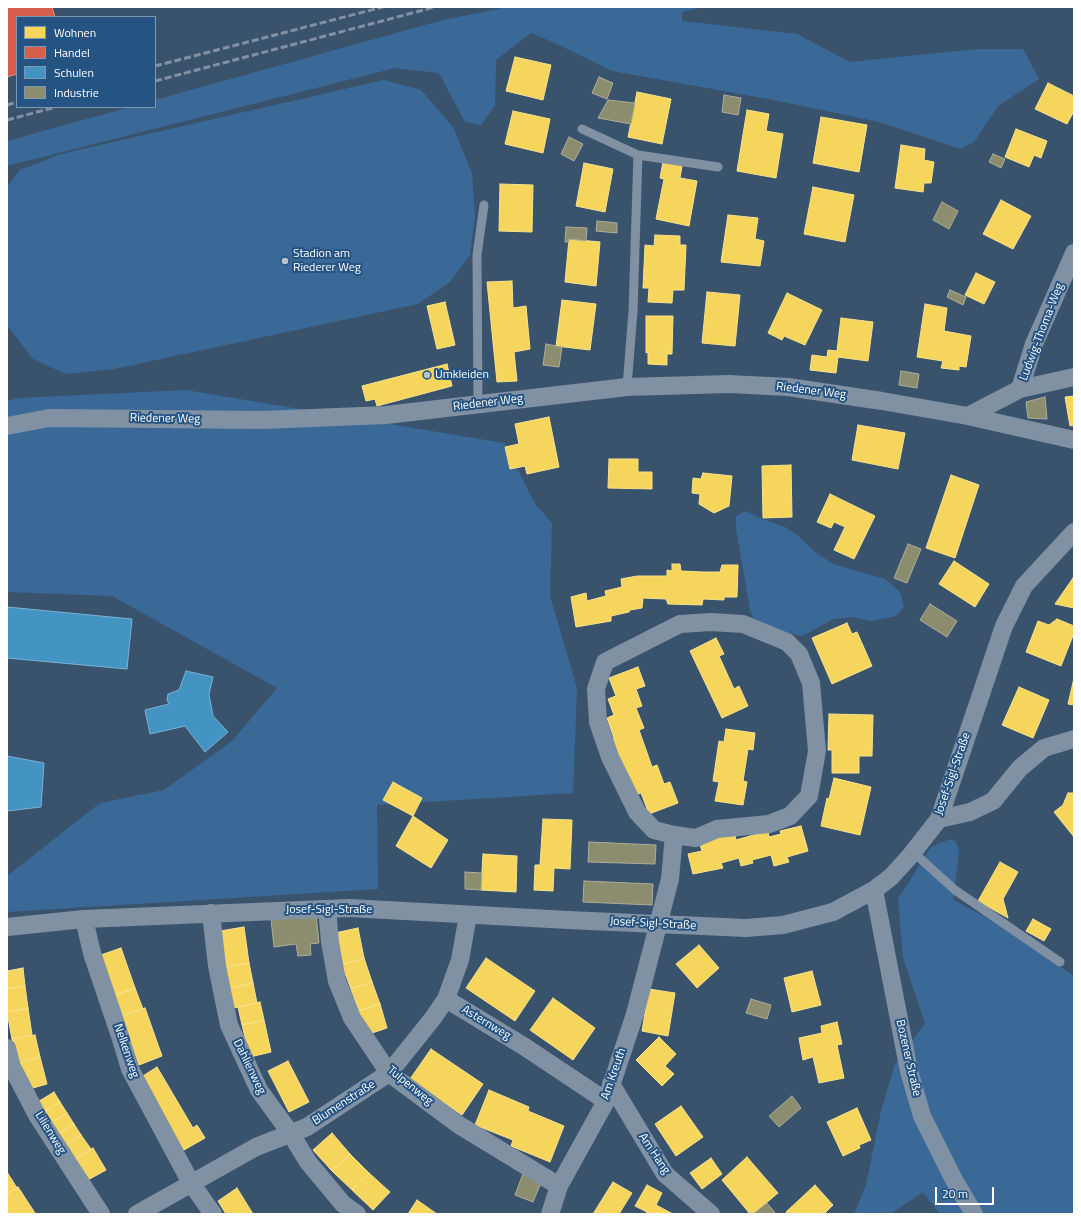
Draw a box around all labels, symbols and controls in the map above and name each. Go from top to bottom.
legend [16,16,156,108]
text: Wohnen [54,23,96,42]
text: Handel [54,43,90,62]
text: Schulen [54,63,94,82]
text: Industrie [54,83,99,102]
place label: Stadion am Riederer Weg [293,247,361,275]
marker: Stadion am Riederer Weg [280,256,290,266]
street label: Ludwig-Thoma-Weg [1017,281,1067,383]
place label: Umkleiden [435,368,489,382]
marker: Umkleiden [422,370,432,380]
street label: Riedener Weg [775,380,847,402]
street label: Riedener Weg [452,392,524,414]
street label: Riedener Weg [130,411,200,427]
street label: Josef-Sigl-Straße [932,731,974,817]
street label: Josef-Sigl-Straße [286,903,372,917]
street label: Josef-Sigl-Straße [609,915,697,933]
street label: Asternweg [459,1003,513,1043]
street label: Bozener Straße [892,1018,924,1098]
street label: Nelkenweg [110,1022,142,1080]
street label: Dahlienweg [230,1037,268,1097]
street label: Am Kreuth [598,1046,630,1102]
street label: Tulpenweg [384,1063,436,1109]
street label: Blumenstraße [310,1077,378,1129]
street label: Lilienweg [31,1109,69,1157]
street label: Am Hang [635,1131,673,1177]
scale bar [937,1179,996,1205]
text: 20 m [942,1184,968,1203]

